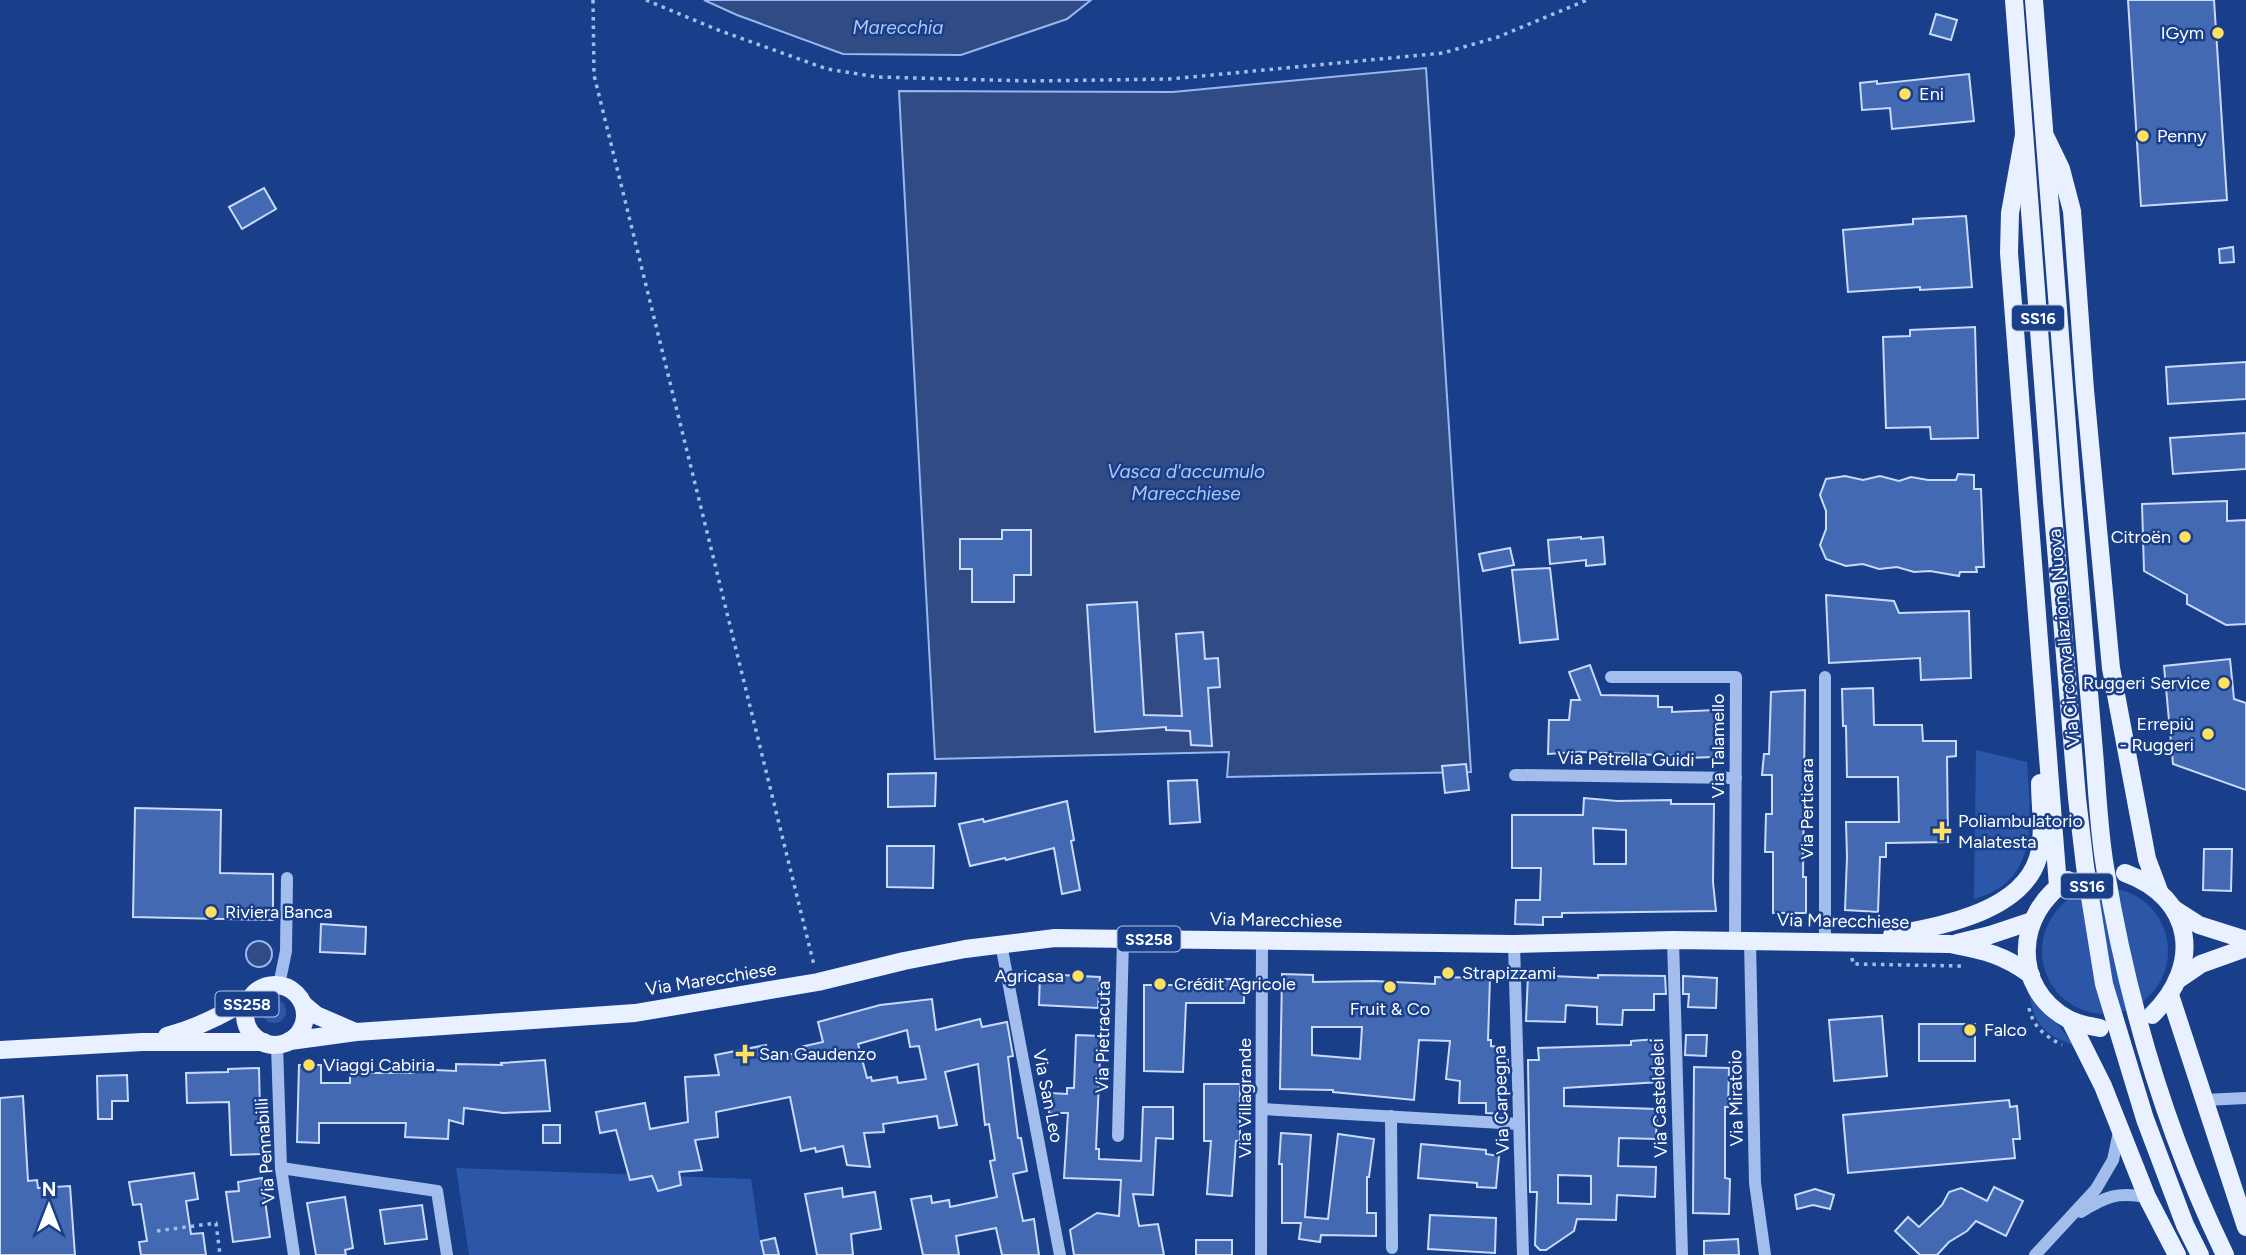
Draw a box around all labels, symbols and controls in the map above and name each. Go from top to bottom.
water label: Marecchia [853,16,943,39]
place label: IGym [2161,22,2204,44]
marker: IGym [2210,25,2226,41]
place label: Eni [1919,83,1944,105]
marker: Eni [1897,86,1913,102]
place label: Penny [2157,125,2207,147]
marker: Penny [2135,128,2151,144]
road number: SS16 [2012,306,2064,330]
water label: Vasca d'accumulo Marecchiese [1107,460,1265,505]
place label: Citroën [2111,526,2171,548]
street label: Via Circonvallazione Nuova [2043,528,2085,748]
marker: Citroën [2177,529,2193,545]
place label: Ruggeri Service [2083,672,2210,694]
marker: Ruggeri Service [2216,675,2232,691]
street label: Via Talamello [1707,694,1729,798]
place label: Errepiù - Ruggeri [2120,713,2194,756]
marker: Errepiù - Ruggeri [2200,726,2216,742]
street label: Via Petrella Guidi [1557,747,1695,771]
street label: Via Perticara [1796,758,1818,860]
place label: Poliambulatorio Malatesta [1958,810,2083,853]
marker: Poliambulatorio Malatesta [1932,821,1952,841]
road number: SS16 [2061,874,2113,898]
place label: Riviera Banca [225,901,333,923]
marker: Riviera Banca [203,904,219,920]
street label: Via Marecchiese [1210,908,1343,932]
street label: Via Marecchiese [1777,909,1910,933]
road number: SS258 [1118,926,1180,951]
street label: Via Marecchiese [644,958,778,1000]
place label: Strapizzami [1462,962,1556,984]
place label: Agricasa [995,965,1064,987]
marker: Strapizzami [1440,965,1456,981]
marker: Agricasa [1070,968,1086,984]
place label: Crédit Agricole [1174,973,1296,995]
marker: Crédit Agricole [1152,976,1168,992]
marker: Fruit & Co [1382,979,1398,995]
street label: Via Pietracuta [1091,981,1115,1093]
road number: SS258 [216,992,278,1016]
place label: Fruit & Co [1350,998,1430,1020]
place label: Falco [1984,1019,2027,1041]
marker: Falco [1962,1022,1978,1038]
street label: Via Villagrande [1234,1038,1256,1158]
street label: Via Casteldelci [1646,1038,1672,1158]
place label: San Gaudenzo [759,1043,876,1065]
street label: Via Carpegna [1488,1045,1514,1155]
marker: San Gaudenzo [737,1046,753,1062]
street label: Via San Leo [1028,1047,1068,1145]
street label: Via Miratoio [1724,1049,1748,1147]
place label: Viaggi Cabiria [323,1054,435,1076]
marker: Viaggi Cabiria [301,1057,317,1073]
street label: Via Pennabilli [250,1097,280,1205]
north arrow [14,1171,84,1241]
text: N [42,1178,56,1201]

